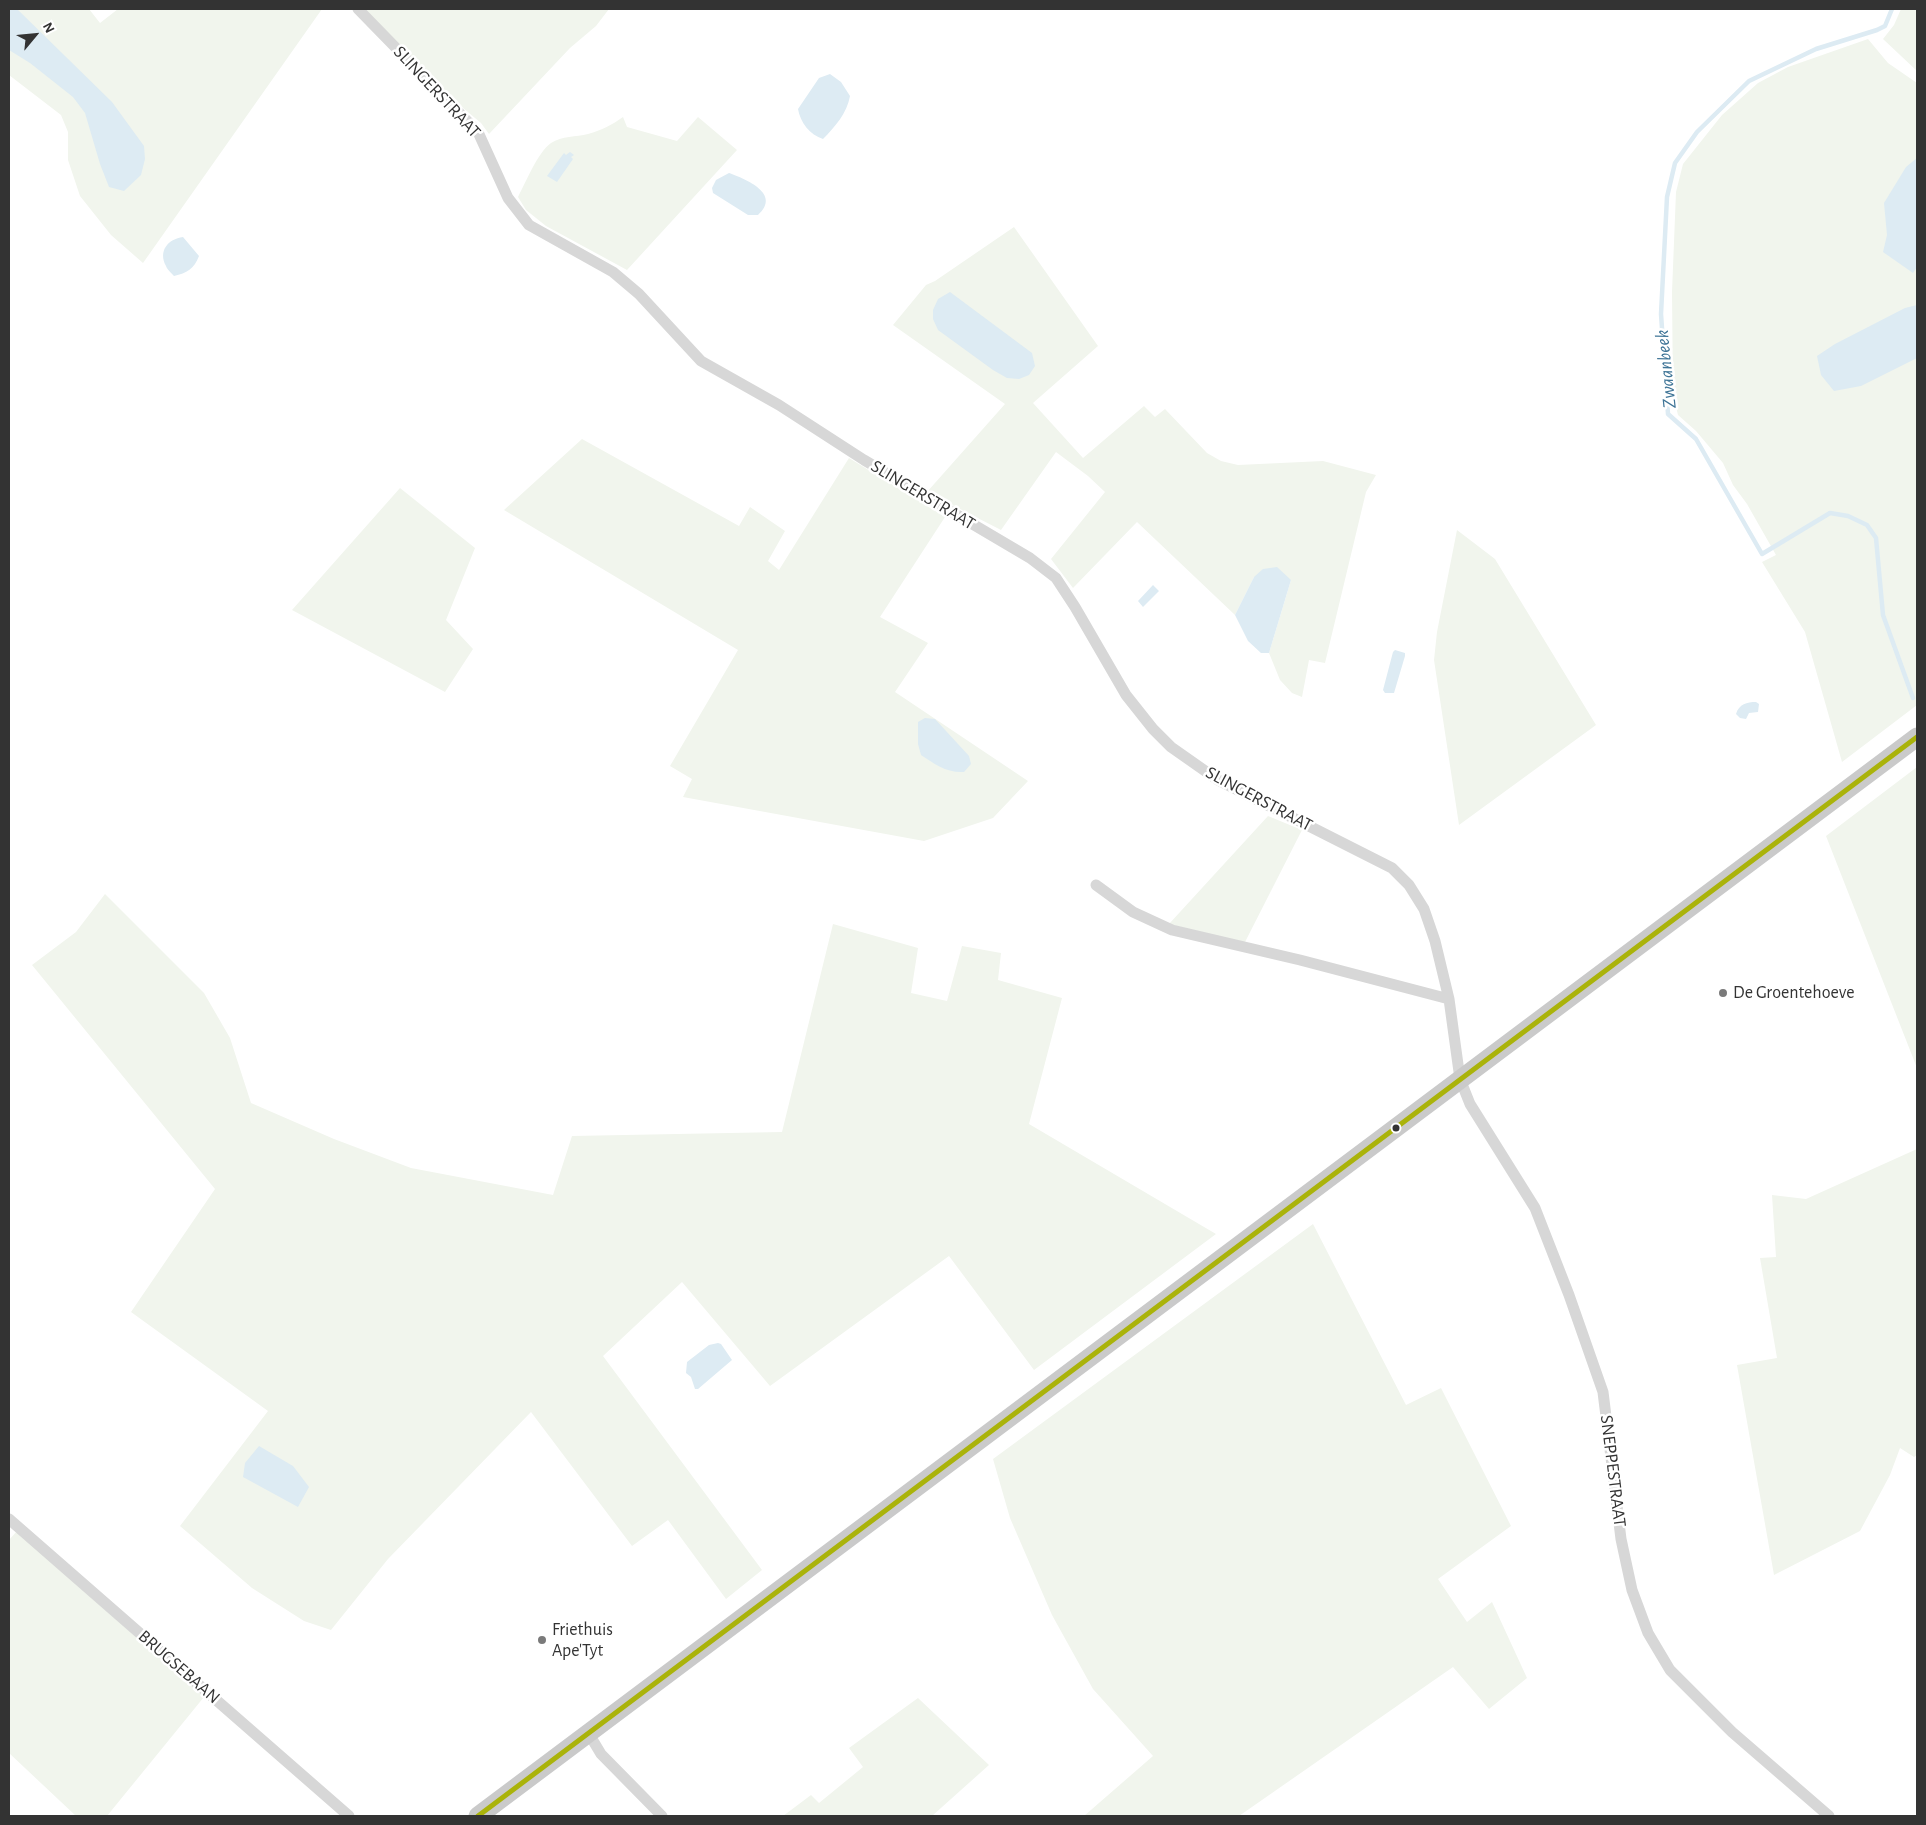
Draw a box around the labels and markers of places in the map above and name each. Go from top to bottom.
place label: De Groentehoeve [1733,982,1854,1004]
marker: De Groentehoeve [1717,987,1729,999]
unlabelled marker [1391,1123,1401,1133]
place label: Friethuis Ape'Tyt [552,1619,613,1662]
marker: Friethuis Ape'Tyt [536,1634,548,1646]

